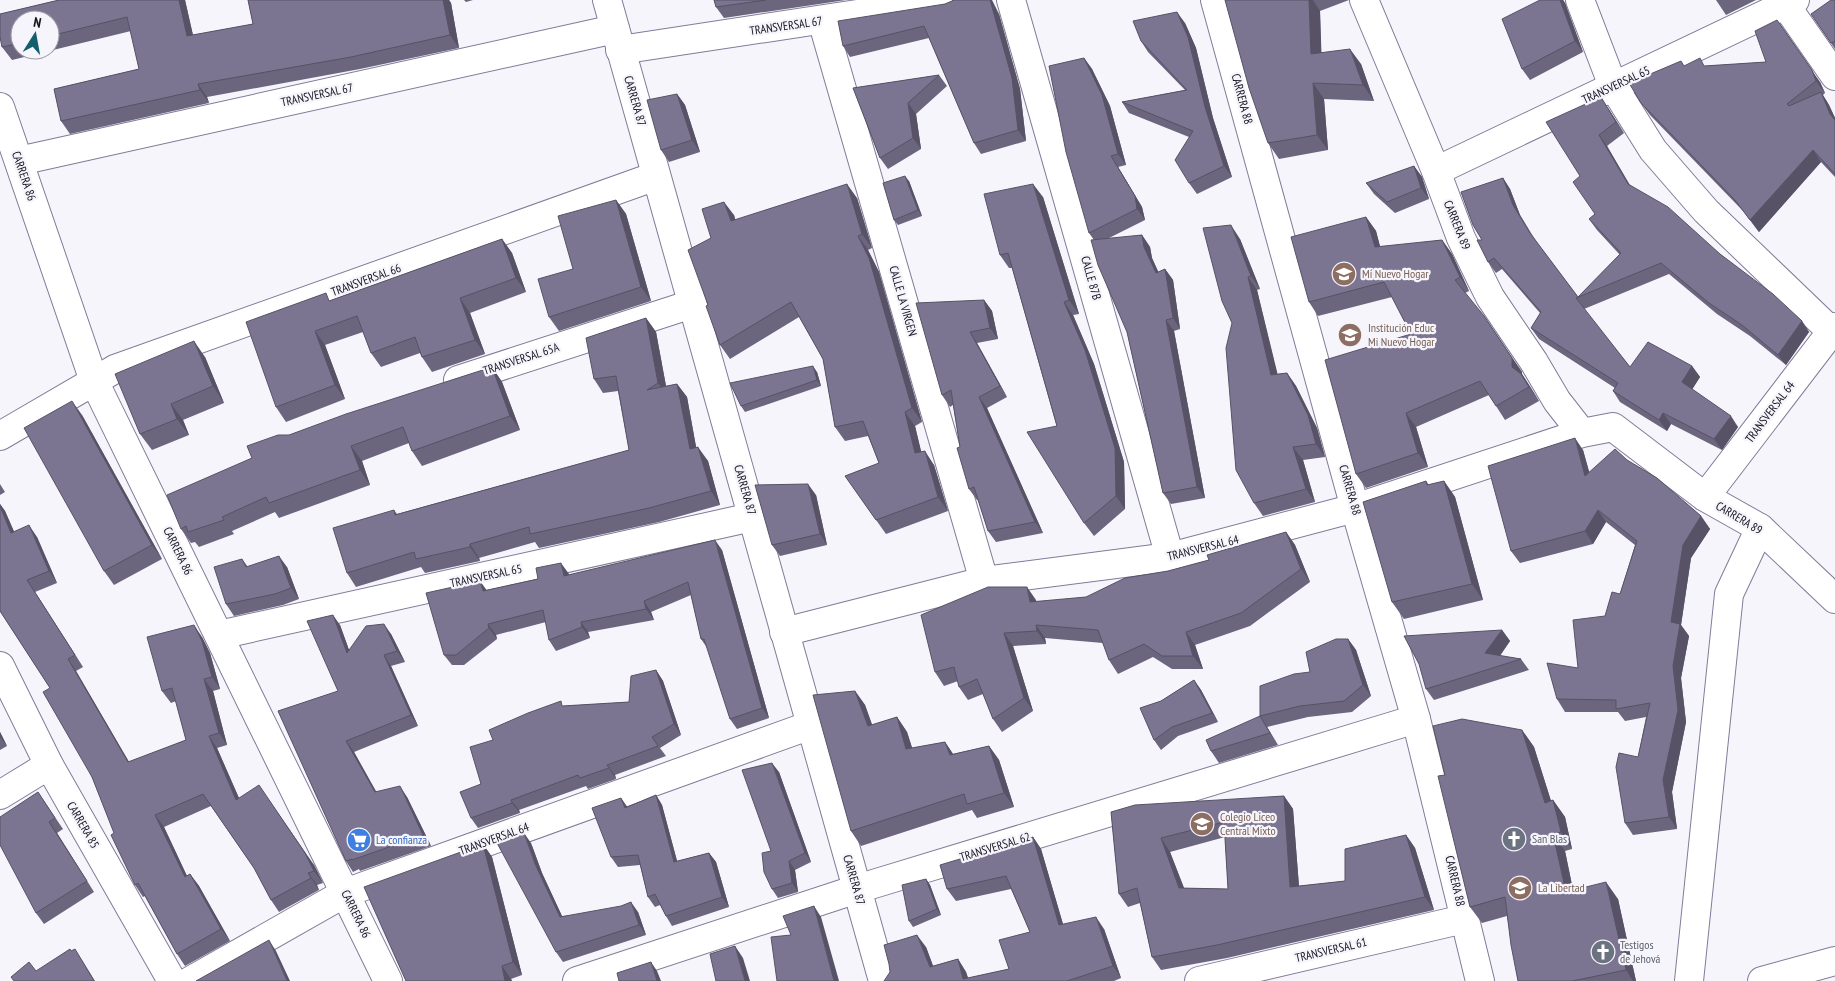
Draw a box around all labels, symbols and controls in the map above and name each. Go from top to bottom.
north arrow [10,10,60,60]
text: N [32,13,43,32]
street label: TRANSVERSAL 67 [749,13,823,38]
street label: TRANSVERSAL 65 [1579,62,1652,107]
street label: CARRERA 88 [1229,72,1256,126]
street label: CARRERA 87 [621,74,650,128]
street label: TRANSVERSAL 67 [279,80,354,109]
street label: CARRERA 86 [9,149,40,203]
street label: CARRERA 89 [1441,198,1474,252]
street label: CALLE 87B [1078,254,1105,302]
street label: TRANSVERSAL 66 [329,260,403,299]
school or university icon: Mi Nuevo Hogar [1331,261,1357,287]
street label: CALLE LA VIRGEN [886,264,921,338]
place label: Mi Nuevo Hogar [1362,266,1429,281]
place label: Institución Educ Mi Nuevo Hogar [1368,320,1435,349]
school or university icon: Institución Educ Mi Nuevo Hogar [1337,322,1363,348]
street label: TRANSVERSAL 65A [481,339,561,378]
street label: TRANSVERSAL 64 [1742,377,1798,445]
street label: CARRERA 87 [731,463,760,517]
street label: CARRERA 88 [1336,463,1365,517]
street label: CARRERA 89 [1713,498,1765,537]
street label: CARRERA 86 [160,524,197,577]
street label: TRANSVERSAL 64 [1166,531,1241,564]
street label: TRANSVERSAL 65 [448,561,523,590]
street label: CARRERA 85 [64,799,103,851]
place label: Colegio Liceo Central Mixto [1220,809,1276,838]
school or university icon: Colegio Liceo Central Mixto [1189,811,1215,837]
street label: TRANSVERSAL 64 [457,819,531,858]
church icon: San Blas [1501,826,1527,852]
supermarket icon: La confianza [346,827,372,853]
street label: TRANSVERSAL 62 [958,829,1032,864]
place label: San Blas [1532,831,1567,846]
place label: La confianza [376,832,427,847]
street label: CARRERA 87 [840,853,869,907]
street label: CARRERA 88 [1442,854,1469,908]
school or university icon: La Libertad [1507,875,1533,901]
place label: La Libertad [1538,880,1585,895]
street label: CARRERA 86 [338,887,375,940]
street label: TRANSVERSAL 61 [1293,934,1368,965]
place label: Testigos de Jehová [1620,937,1661,966]
church icon: Testigos de Jehová [1590,939,1616,965]

